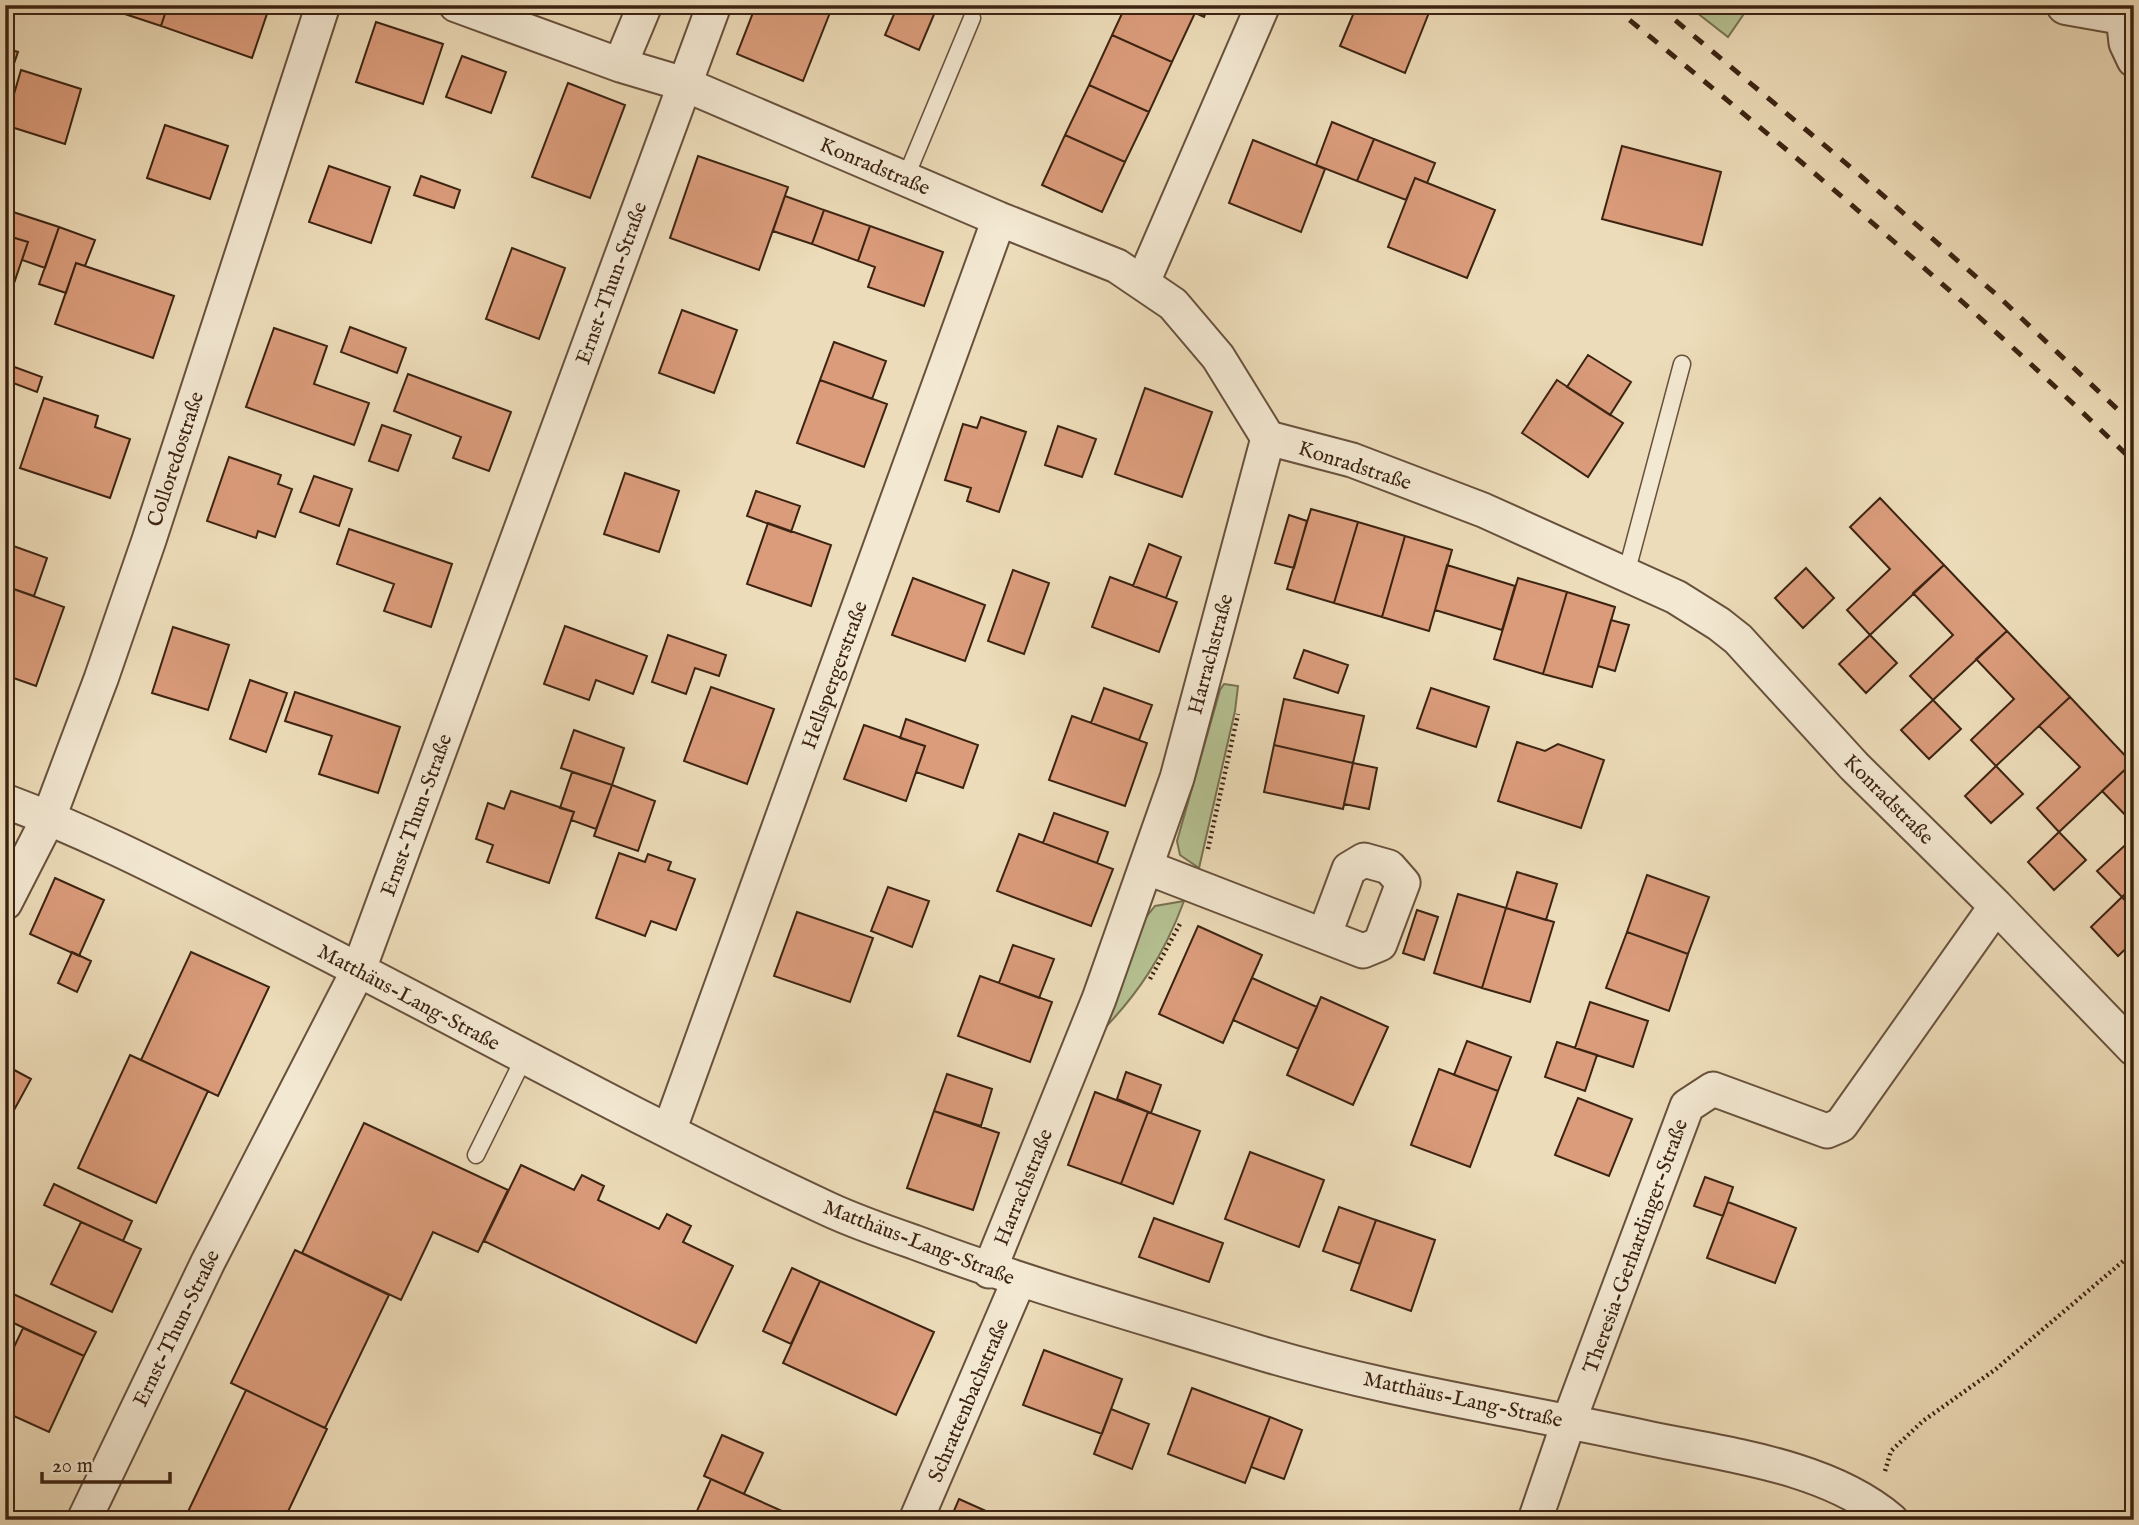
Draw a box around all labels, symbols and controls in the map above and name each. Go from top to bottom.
street label: Konradstraße [815,132,934,203]
street label: Ernst-Thun-Straße [570,198,655,369]
street label: Colloredostraße [142,388,211,530]
street label: Konradstraße [1295,435,1415,498]
street label: Harrachstraße [1182,591,1241,718]
street label: Hellspergerstraße [796,597,875,753]
street label: Ernst-Thun-Straße [375,730,460,901]
street label: Konradstraße [1837,749,1939,851]
street label: Matthäus-Lang-Straße [312,939,505,1058]
street label: Theresia-Gerhardinger-Straße [1578,1115,1695,1378]
street label: Harrachstraße [989,1125,1060,1250]
street label: Matthäus-Lang-Straße [819,1194,1018,1293]
street label: Ernst-Thun-Straße [128,1245,227,1412]
street label: Schrattenbachstraße [923,1314,1016,1487]
street label: Matthäus-Lang-Straße [1361,1366,1565,1435]
scale bar [42,1441,170,1485]
text: 20 m [52,1453,93,1480]

